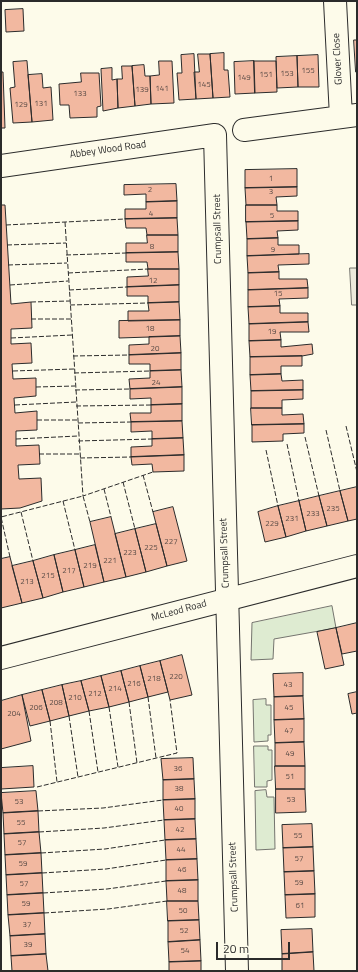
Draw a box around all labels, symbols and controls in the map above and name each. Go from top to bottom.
street label: Glover Close [331,33,345,85]
house number: 155 [301,66,315,76]
house number: 153 [280,69,294,79]
house number: 151 [259,70,273,80]
house number: 149 [237,73,251,83]
house number: 145 [197,80,211,90]
house number: 141 [155,84,169,94]
house number: 139 [135,85,149,95]
house number: 133 [73,89,87,99]
house number: 131 [34,99,48,109]
house number: 129 [14,100,28,110]
street label: Abbey Wood Road [69,139,147,161]
house number: 1 [269,174,273,184]
house number: 2 [148,185,152,195]
house number: 3 [269,187,273,197]
street label: Crumpsall Street [211,194,225,264]
house number: 4 [149,209,153,219]
house number: 5 [270,211,274,221]
house number: 8 [150,242,154,252]
house number: 9 [271,245,275,255]
house number: 12 [149,276,157,286]
house number: 15 [274,289,282,299]
house number: 18 [146,324,154,334]
house number: 19 [268,327,276,337]
house number: 20 [151,344,159,354]
house number: 24 [152,378,160,388]
house number: 235 [326,504,340,514]
house number: 233 [306,509,320,519]
house number: 231 [285,514,299,524]
street label: Crumpsall Street [218,518,232,588]
house number: 229 [265,519,279,529]
house number: 227 [164,537,178,547]
house number: 225 [144,543,158,553]
house number: 223 [123,548,137,558]
house number: 221 [103,556,117,566]
house number: 219 [83,561,97,571]
house number: 217 [62,566,76,576]
house number: 215 [41,571,55,581]
house number: 213 [20,577,34,587]
street label: McLeod Road [150,598,208,624]
house number: 220 [169,672,183,682]
house number: 218 [147,674,161,684]
house number: 216 [127,679,141,689]
house number: 43 [284,680,292,690]
house number: 214 [108,684,122,694]
house number: 212 [88,689,102,699]
house number: 210 [68,693,82,703]
house number: 208 [49,698,63,708]
house number: 206 [29,703,43,713]
house number: 45 [285,703,293,713]
house number: 204 [7,709,21,719]
house number: 47 [285,726,293,736]
house number: 49 [286,749,294,759]
house number: 36 [174,764,182,774]
house number: 51 [286,772,294,782]
house number: 38 [175,784,183,794]
house number: 53 [287,795,295,805]
house number: 53 [15,797,23,807]
house number: 40 [175,804,183,814]
house number: 55 [17,818,25,828]
house number: 42 [176,825,184,835]
house number: 55 [294,831,302,841]
house number: 57 [18,838,26,848]
street label: Crumpsall Street [227,842,241,912]
house number: 44 [177,845,185,855]
house number: 57 [295,854,303,864]
house number: 59 [19,859,27,869]
house number: 46 [178,865,186,875]
house number: 59 [295,878,303,888]
house number: 57 [20,879,28,889]
house number: 48 [178,886,186,896]
house number: 59 [22,899,30,909]
house number: 61 [296,901,304,911]
house number: 50 [179,906,187,916]
house number: 37 [23,920,31,930]
house number: 52 [180,926,188,936]
scale bar [218,934,292,960]
text: 20 m [223,939,249,958]
house number: 39 [24,940,32,950]
house number: 54 [181,946,189,956]

